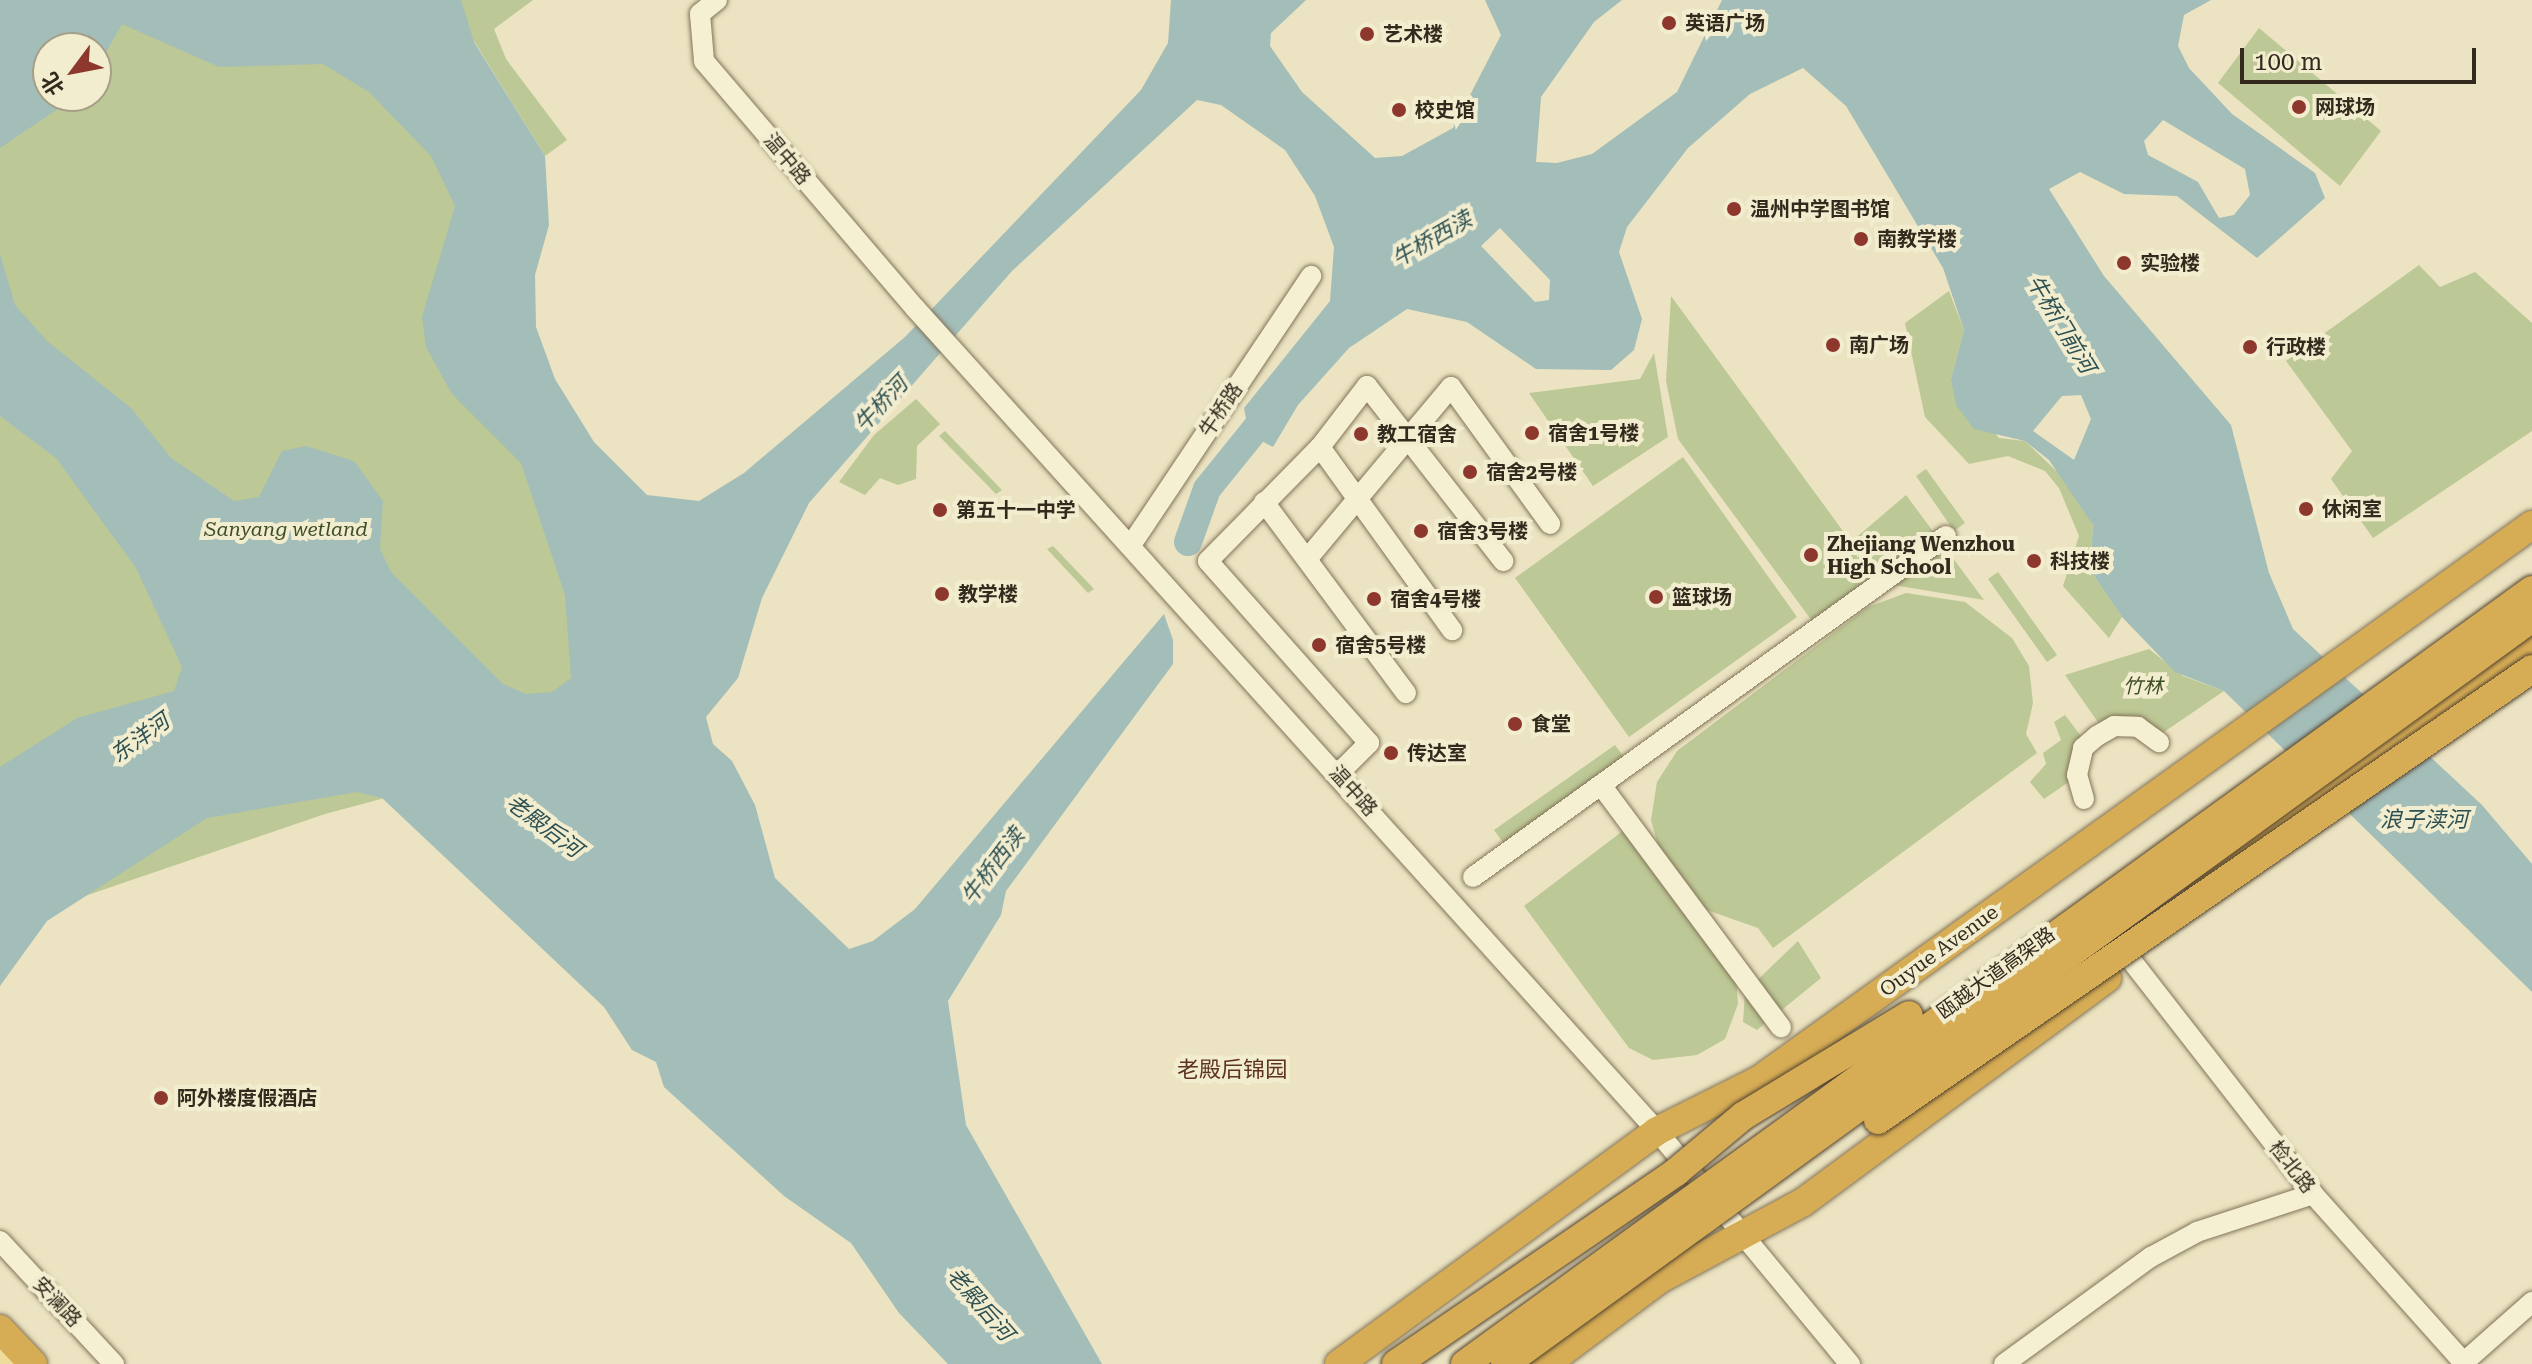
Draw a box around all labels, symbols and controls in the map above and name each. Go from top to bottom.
place label: 英语广场 [1685,11,1765,35]
marker: 英语广场 [1660,14,1678,32]
place label: 艺术楼 [1383,22,1443,46]
marker: 艺术楼 [1358,25,1376,43]
north arrow [32,32,112,112]
scale bar [2244,32,2480,82]
text: 100 m [2254,48,2322,76]
text: 北 [36,68,69,100]
place label: 网球场 [2315,95,2375,119]
place label: 校史馆 [1415,98,1475,122]
marker: 网球场 [2290,98,2308,116]
marker: 校史馆 [1390,101,1408,119]
street label: 温中路 [759,128,815,190]
place label: 温州中学图书馆 [1750,197,1890,221]
marker: 温州中学图书馆 [1725,200,1743,218]
water label: 牛桥西渎 [1387,206,1477,272]
place label: 南教学楼 [1877,227,1957,251]
marker: 南教学楼 [1852,230,1870,248]
place label: 实验楼 [2140,251,2200,275]
marker: 实验楼 [2115,254,2133,272]
water label: 牛桥门前河 [2021,270,2101,378]
place label: 南广场 [1849,333,1909,357]
place label: 行政楼 [2266,335,2326,359]
marker: 南广场 [1824,336,1842,354]
marker: 行政楼 [2241,338,2259,356]
water label: 牛桥河 [849,371,913,437]
street label: 牛桥路 [1194,378,1248,442]
place label: 宿舍1号楼 [1548,421,1639,445]
place label: 教工宿舍 [1377,422,1457,446]
marker: 宿舍1号楼 [1523,424,1541,442]
marker: 教工宿舍 [1352,425,1370,443]
place label: 宿舍2号楼 [1486,460,1577,484]
marker: 宿舍2号楼 [1461,463,1479,481]
place label: 休闲室 [2322,497,2382,521]
place label: 第五十一中学 [956,498,1076,522]
marker: 休闲室 [2297,500,2315,518]
marker: 第五十一中学 [931,501,949,519]
park label: Sanyang wetland [204,517,368,541]
place label: 宿舍3号楼 [1437,519,1528,543]
marker: 宿舍3号楼 [1412,522,1430,540]
place label: Zhejiang Wenzhou High School [1827,532,2015,579]
marker: Zhejiang Wenzhou High School [1802,546,1820,564]
place label: 科技楼 [2050,549,2110,573]
marker: 科技楼 [2025,552,2043,570]
place label: 教学楼 [958,582,1018,606]
marker: 教学楼 [933,585,951,603]
place label: 篮球场 [1672,585,1732,609]
place label: 宿舍4号楼 [1390,587,1481,611]
marker: 篮球场 [1647,588,1665,606]
marker: 宿舍4号楼 [1365,590,1383,608]
place label: 宿舍5号楼 [1335,633,1426,657]
marker: 宿舍5号楼 [1310,636,1328,654]
park label: 竹林 [2123,674,2163,698]
water label: 东洋河 [106,708,174,768]
place label: 食堂 [1531,712,1571,736]
marker: 食堂 [1506,715,1524,733]
place label: 传达室 [1407,741,1467,765]
marker: 传达室 [1382,744,1400,762]
street label: 温中路 [1324,761,1382,821]
water label: 老殿后河 [501,789,587,863]
water label: 浪子渎河 [2380,807,2468,833]
water label: 牛桥西渎 [956,823,1030,909]
street label: Ouyue Avenue [1875,900,2003,1002]
street label: 瓯越大道高架路 [1932,922,2060,1024]
district label: 老殿后锦园 [1177,1057,1287,1083]
place label: 阿外楼度假酒店 [177,1086,317,1110]
marker: 阿外楼度假酒店 [152,1089,170,1107]
street label: 检北路 [2264,1136,2320,1198]
water label: 老殿后河 [941,1262,1019,1346]
street label: 安澜路 [28,1272,86,1332]

